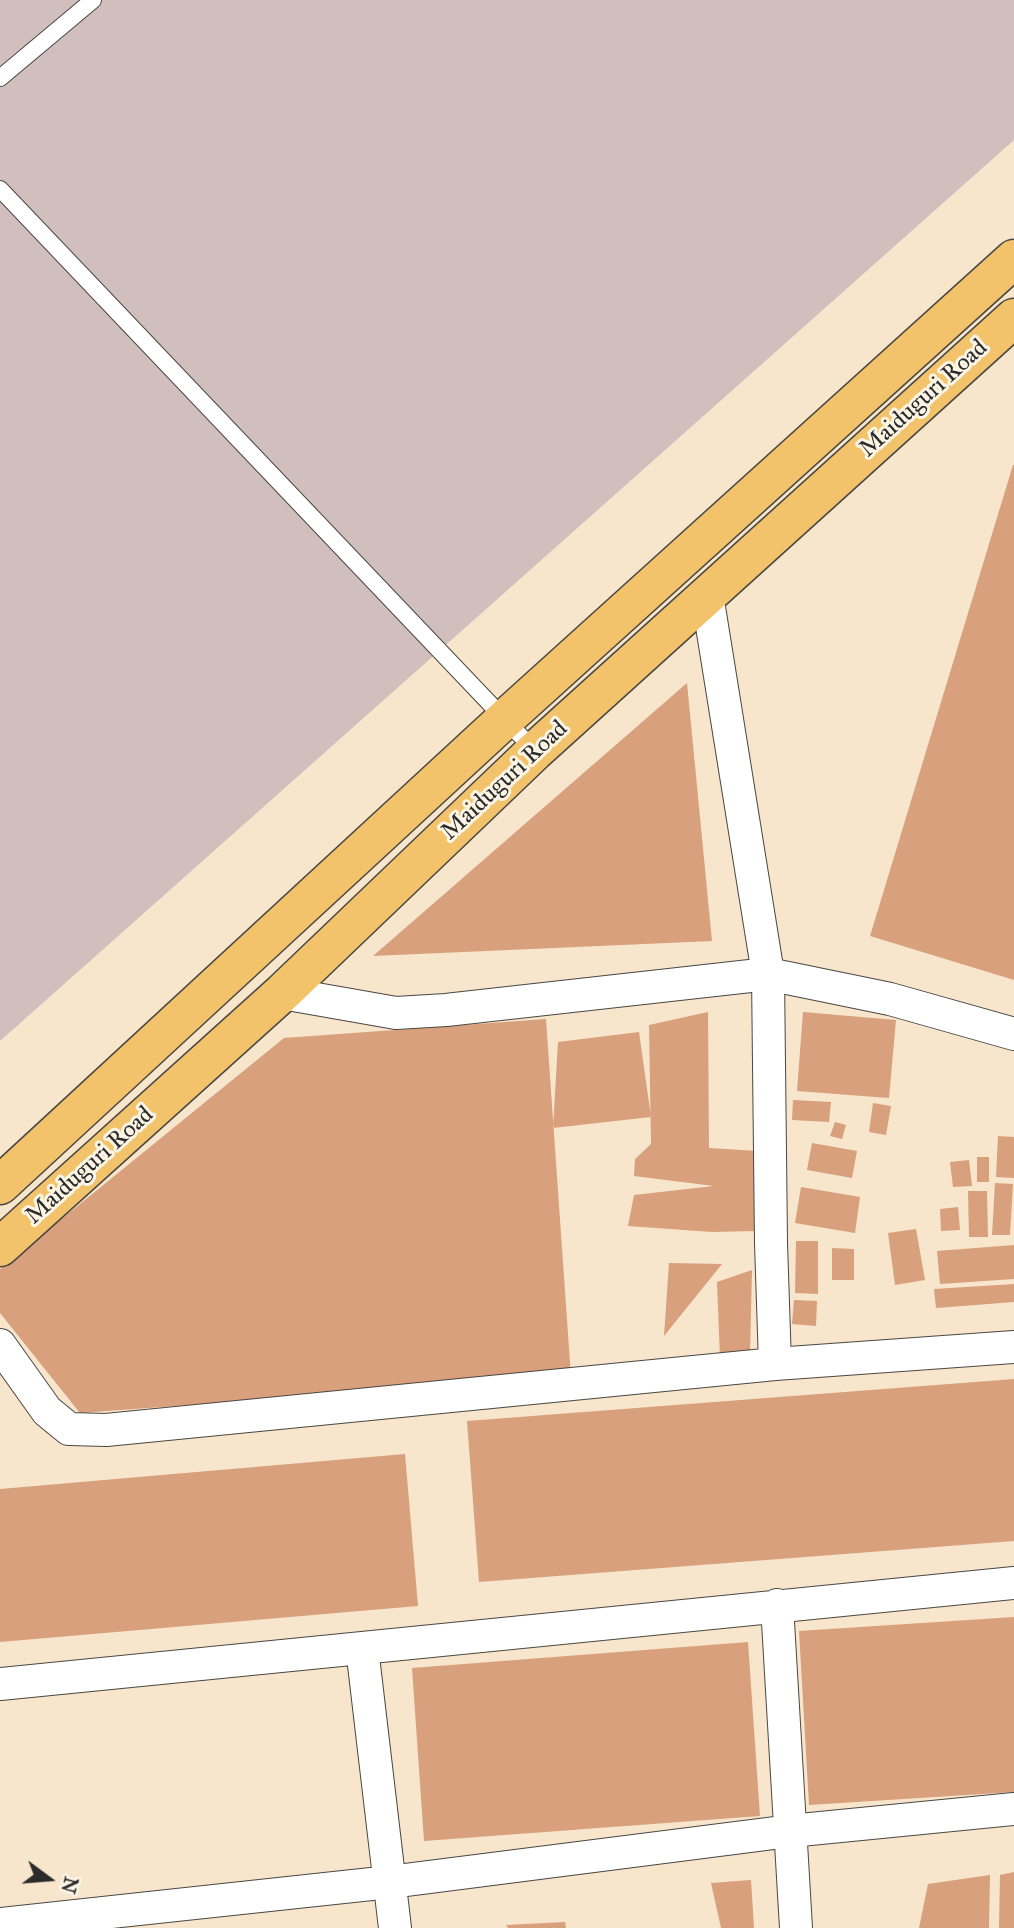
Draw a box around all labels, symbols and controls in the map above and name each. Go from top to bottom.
street label: Maiduguri Road [854,334,994,464]
street label: Maiduguri Road [436,715,574,847]
street label: Maiduguri Road [20,1101,160,1231]
north arrow [14,1844,84,1914]
text: N [56,1874,83,1896]

